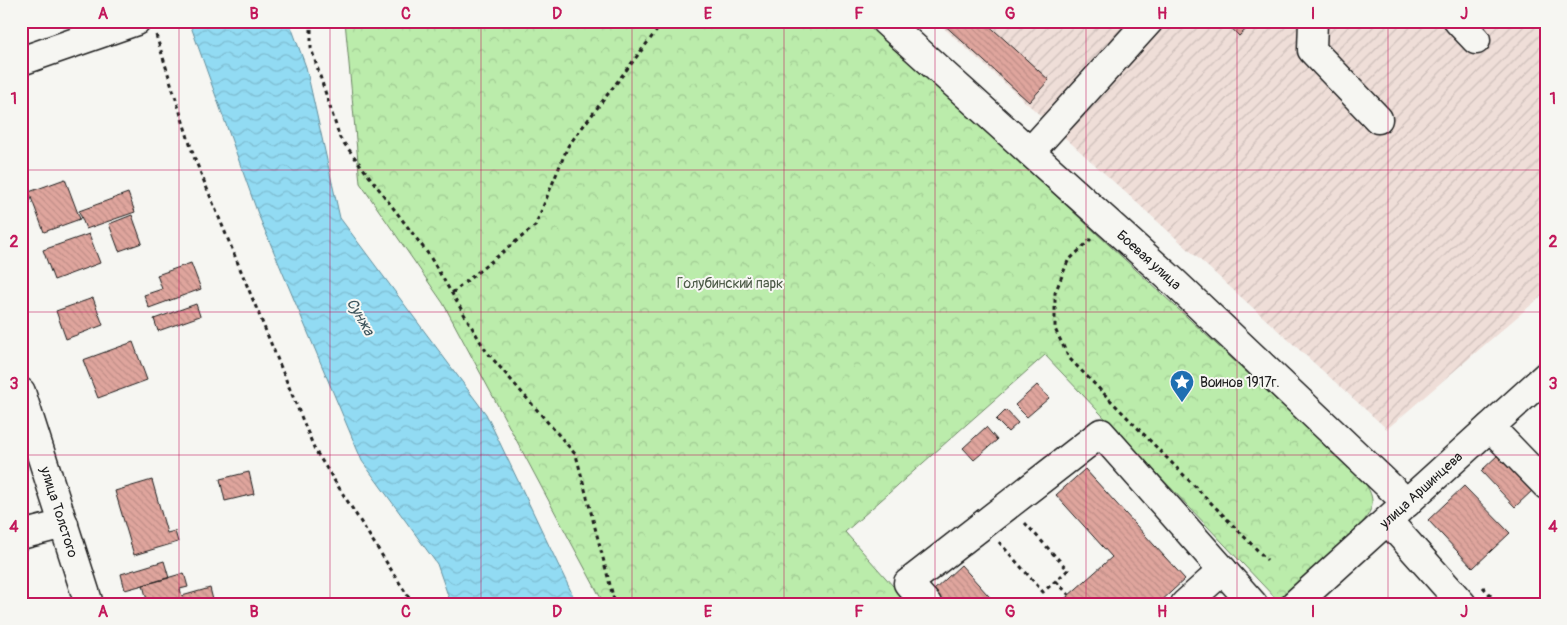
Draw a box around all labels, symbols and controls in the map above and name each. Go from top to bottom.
text: A [98,4,109,24]
text: B [249,4,259,24]
text: C [401,4,411,24]
text: D [552,4,562,24]
text: E [704,4,713,24]
text: F [854,4,864,24]
text: G [1005,4,1016,24]
text: H [1157,4,1167,24]
text: I [1311,4,1315,24]
text: J [1460,4,1468,24]
text: 1 [11,89,17,109]
text: 1 [1550,89,1556,109]
street label: Боевая улица [1114,226,1185,293]
text: 2 [10,232,19,252]
text: 2 [1549,232,1558,252]
park label: Голубинский парк [677,275,783,292]
water label: Сунжа [342,295,379,340]
place icon: Воинов 1917г. [1169,369,1195,403]
text: 3 [10,374,19,394]
place label: Воинов 1917г. [1200,374,1280,391]
text: 3 [1549,374,1558,394]
street label: улица Аршинцева [1375,448,1466,532]
street label: улица Толстого [37,464,82,560]
text: 4 [9,517,19,537]
text: 4 [1548,517,1558,537]
text: A [98,602,109,622]
text: B [249,602,259,622]
text: C [401,602,411,622]
text: D [552,602,562,622]
text: E [704,602,713,622]
text: F [854,602,864,622]
text: G [1005,602,1016,622]
text: H [1157,602,1167,622]
text: I [1311,602,1315,622]
text: J [1460,602,1468,622]

